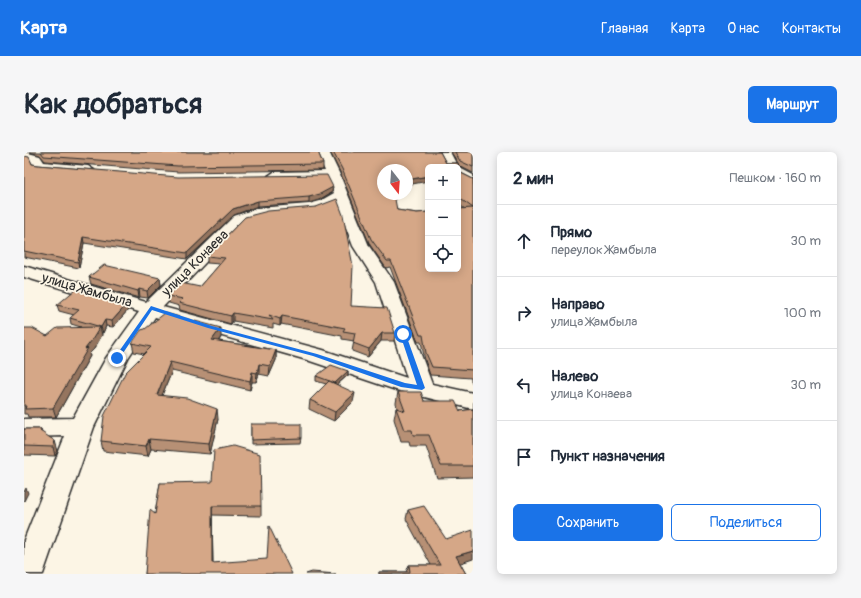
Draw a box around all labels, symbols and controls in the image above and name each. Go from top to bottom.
text: Карта [20,16,67,40]
text: Главная [601,20,648,37]
text: Карта [670,20,705,37]
text: О нас [727,20,760,37]
text: Контакты [782,20,841,37]
button: Маршрут [748,86,837,123]
text: Как добраться [24,87,202,122]
north arrow [377,164,413,200]
map controls [425,164,461,272]
button: + [425,164,461,200]
text: 2 мин [513,168,553,189]
text: Пешком · 160 m [730,170,821,186]
button: − [425,200,461,236]
text: Прямо [551,223,592,242]
street label: улица Конаева [157,226,232,301]
icon: ahead [513,230,535,252]
text: 30 m [791,233,821,249]
button: locate [425,236,461,272]
text: переулок Жамбыла [551,242,657,258]
street label: улица Жамбыла [39,269,134,311]
text: Направо [551,295,605,314]
icon: right [513,302,535,324]
text: 100 m [784,305,821,321]
text: улица Жамбыла [551,314,637,330]
route start [394,325,412,343]
route end [108,349,126,367]
text: Налево [551,367,598,386]
icon: left [513,374,535,396]
text: 30 m [791,377,821,393]
text: улица Конаева [551,386,632,402]
icon: arrive [513,446,535,468]
text: Пункт назначения [551,447,665,466]
button: Сохранить [513,504,663,541]
button: Поделиться [671,504,821,541]

